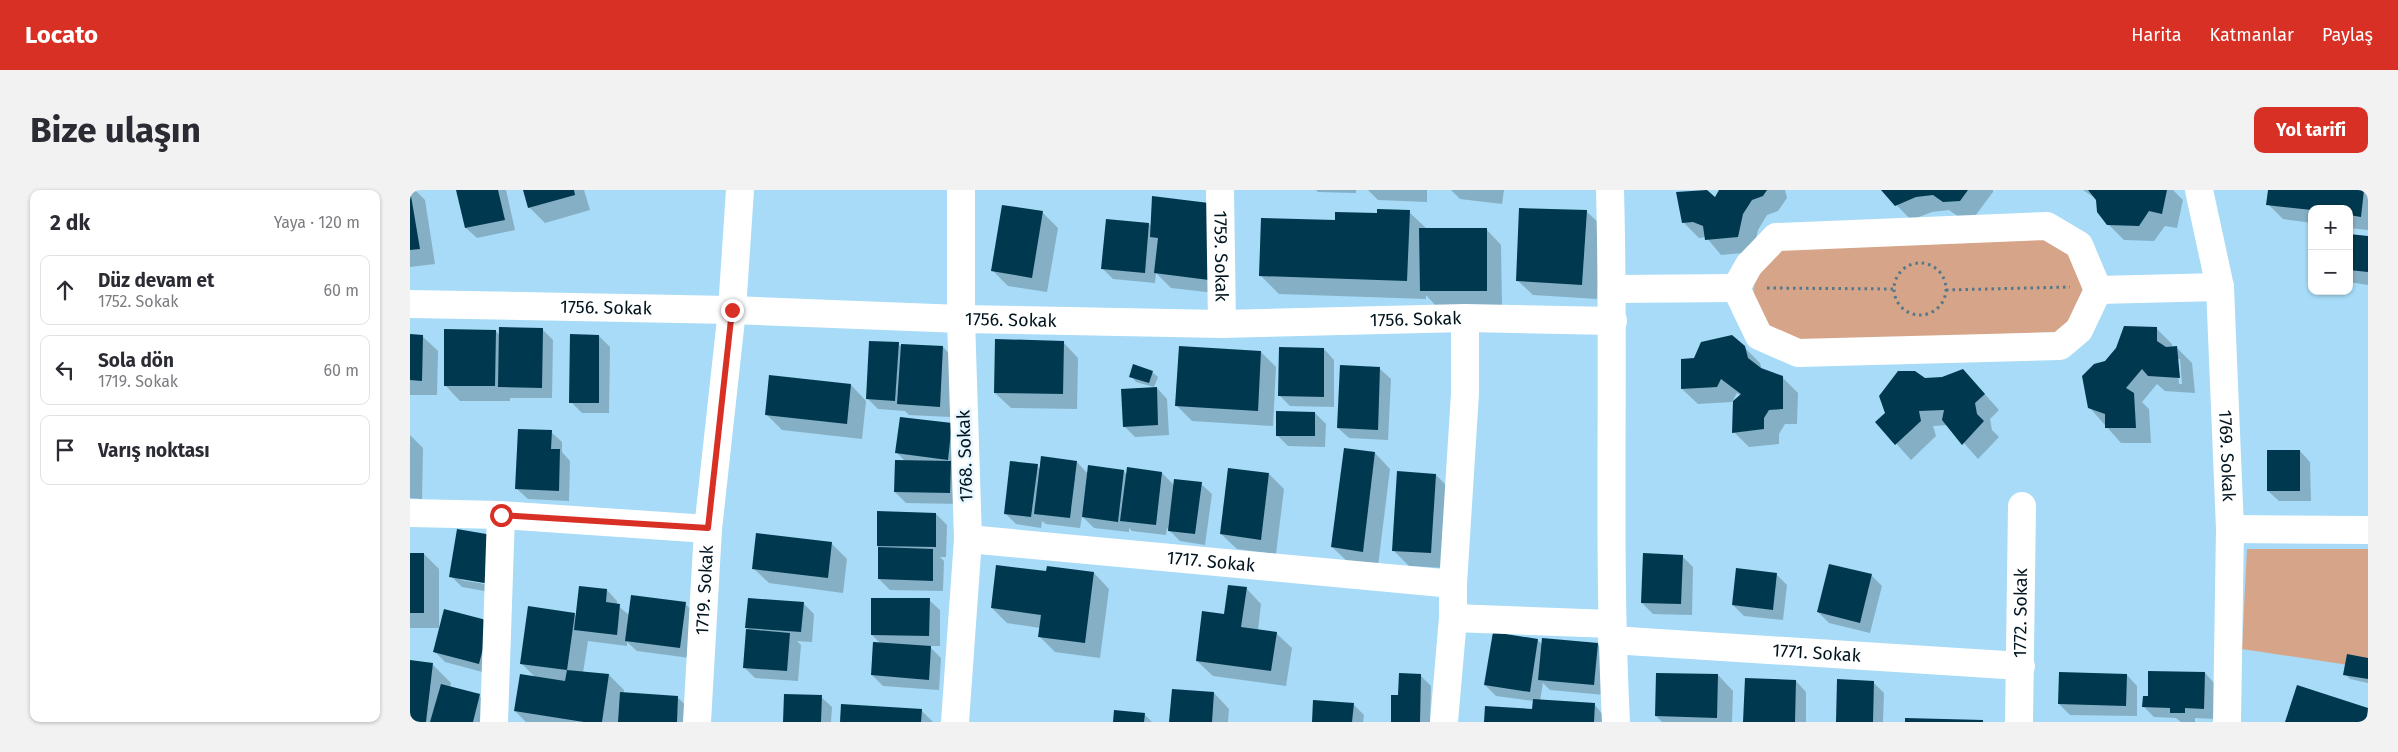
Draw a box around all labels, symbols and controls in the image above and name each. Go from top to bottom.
text: Locato [25,21,98,49]
text: Harita [2131,24,2181,46]
text: Katmanlar [2209,24,2294,46]
text: Paylaş [2322,24,2373,46]
button: Yol tarifi [2254,107,2368,153]
text: Bize ulaşın [30,109,201,151]
map controls [2308,205,2353,295]
button: + [2308,205,2353,250]
text: 2 dk [50,210,90,236]
street label: 1759. Sokak [1209,210,1233,303]
text: Yaya · 120 m [274,213,360,232]
button: − [2308,250,2353,295]
text: Düz devam et [98,269,214,292]
icon: ahead [51,276,79,304]
text: 60 m [324,281,359,300]
text: 1752. Sokak [98,292,179,311]
street label: 1756. Sokak [560,296,653,320]
route end [721,299,744,322]
street label: 1756. Sokak [1370,307,1462,331]
street label: 1756. Sokak [965,308,1058,332]
text: Sola dön [98,349,174,372]
icon: left [51,356,79,384]
text: 60 m [324,361,359,380]
text: 1719. Sokak [98,372,178,391]
street label: 1768. Sokak [952,409,978,502]
street label: 1769. Sokak [2214,409,2240,503]
icon: arrive [51,436,79,464]
text: Varış noktası [98,439,210,462]
route start [490,504,513,527]
street label: 1719. Sokak [691,544,718,636]
street label: 1717. Sokak [1166,546,1257,577]
street label: 1772. Sokak [2009,567,2032,658]
street label: 1771. Sokak [1772,639,1862,667]

